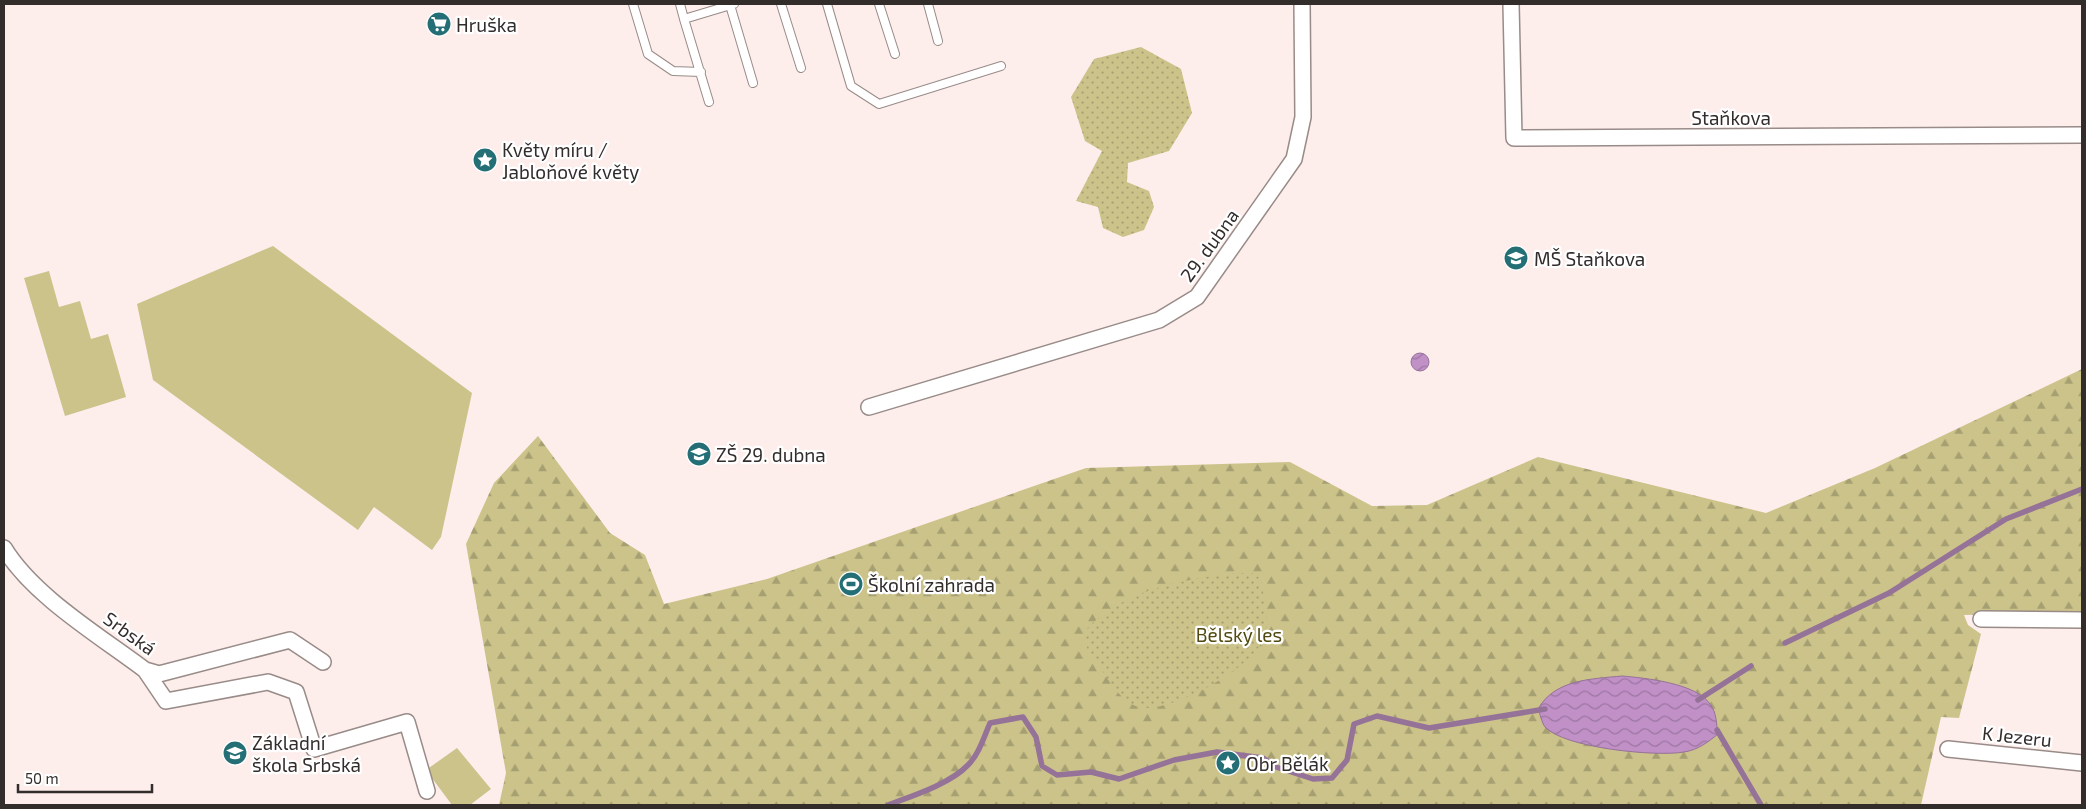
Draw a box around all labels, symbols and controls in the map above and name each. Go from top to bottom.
supermarket icon: Hruška [426,11,452,37]
place label: Hruška [456,13,517,36]
street label: Staňkova [1691,106,1771,129]
place label: Květy míru / Jabloňové květy [502,138,639,183]
place icon: Květy míru / Jabloňové květy [472,147,498,173]
street label: 29. dubna [1175,204,1243,286]
school or university icon: MŠ Staňkova [1503,245,1529,271]
place label: MŠ Staňkova [1534,247,1645,270]
school or university icon: ZŠ 29. dubna [686,441,712,467]
place label: ZŠ 29. dubna [716,443,826,466]
sports icon: Školní zahrada [838,571,864,597]
place label: Školní zahrada [868,573,995,596]
street label: Srbská [99,606,161,660]
park label: Bělský les [1196,623,1282,646]
street label: K Jezeru [1981,721,2053,751]
place label: Základní škola Srbská [252,731,361,776]
school or university icon: Základní škola Srbská [222,740,248,766]
place icon: Obr Bělák [1215,750,1241,776]
place label: Obr Bělák [1246,752,1329,775]
scale bar [18,762,151,794]
text: 50 m [25,769,59,787]

